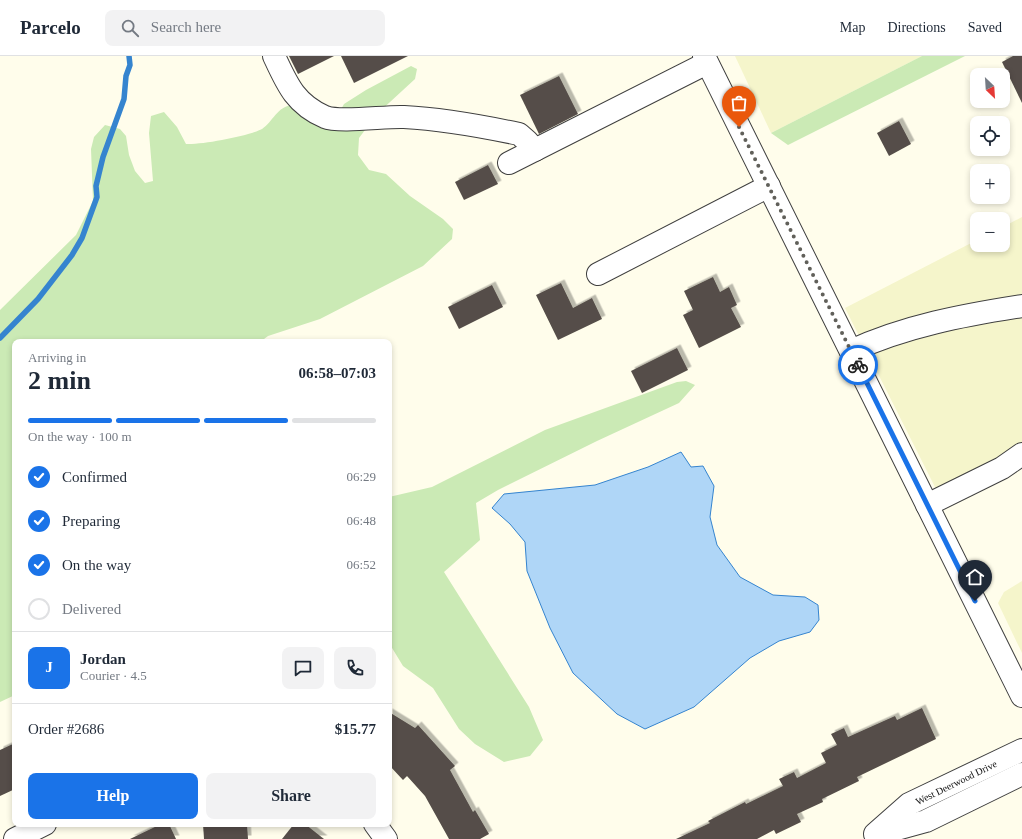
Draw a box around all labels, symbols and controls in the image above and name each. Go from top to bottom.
search box [105,10,385,46]
text: Parcelo [20,17,81,38]
icon: search [119,17,141,39]
text: Search here [151,19,221,35]
text: Map [840,20,865,35]
text: Directions [887,20,946,35]
text: Saved [968,20,1002,35]
north arrow [970,68,1010,108]
map controls [970,68,1010,252]
pin [722,86,756,127]
icon: bag [728,92,750,114]
button: locate [970,116,1010,156]
button: + [970,164,1010,204]
button: − [970,212,1010,252]
courier [838,345,878,385]
text: Arriving in [28,350,86,365]
icon: bike [847,354,869,376]
text: 06:58–07:03 [299,365,376,381]
text: 2 min [28,366,91,395]
text: On the way · 100 m [28,429,132,444]
icon: check [28,466,50,488]
text: Confirmed [62,469,127,485]
text: 06:29 [346,469,376,484]
icon: check [28,510,50,532]
text: Preparing [62,513,120,529]
text: 06:48 [346,513,376,528]
icon: check [28,554,50,576]
text: On the way [62,557,131,573]
text: 06:52 [346,557,376,572]
pin [958,560,992,601]
icon: home [964,566,986,588]
text: Delivered [62,601,121,617]
button: chat [282,647,324,689]
button: phone [334,647,376,689]
text: Jordan [80,651,126,667]
text: J [45,659,53,675]
text: Courier · 4.5 [80,668,147,683]
text: Order #2686 [28,721,104,737]
text: $15.77 [335,721,376,737]
street label: West Deerwood Drive [914,758,999,807]
button: Help [28,773,198,819]
button: Share [206,773,376,819]

